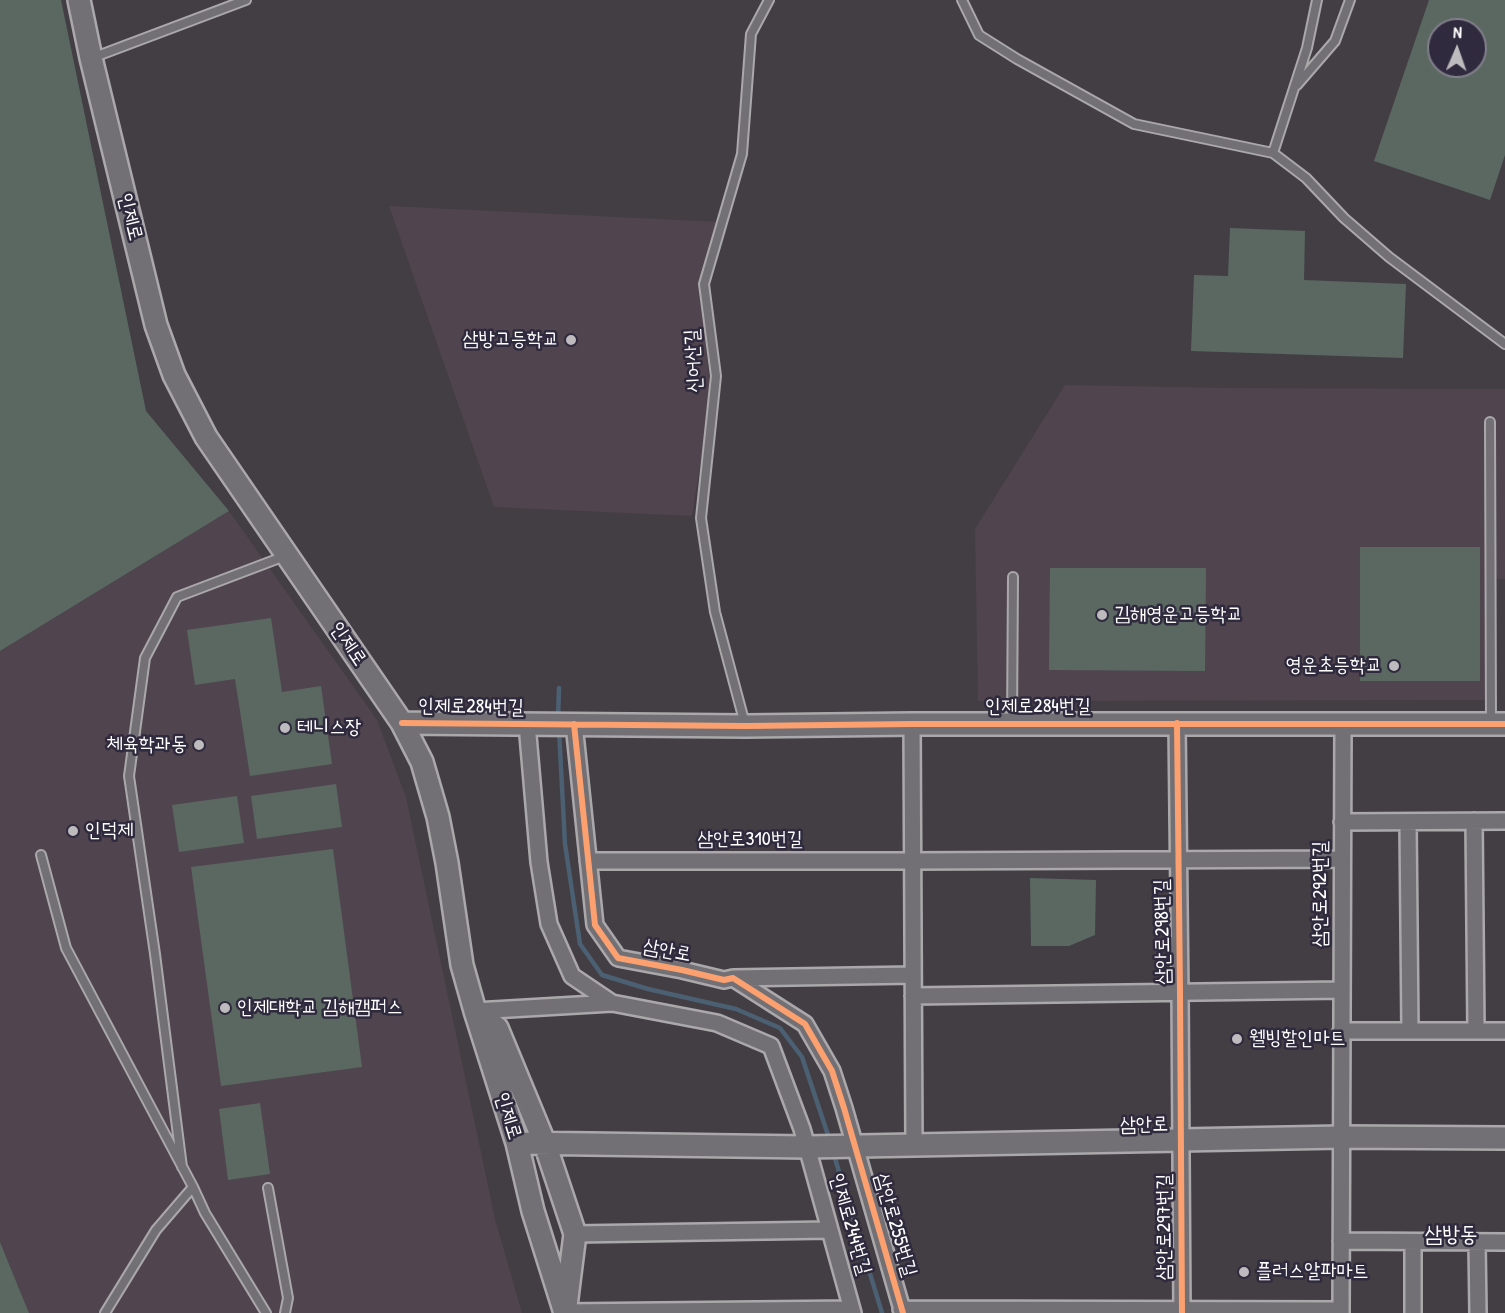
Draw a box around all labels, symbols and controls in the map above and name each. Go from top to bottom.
north arrow [1427,18,1487,78]
text: N [1453,21,1462,43]
street label: 인제로 [113,191,147,243]
place label: 삼방고등학교 [462,328,559,352]
street label: 신어산길 [680,328,708,394]
marker: 삼방고등학교 [564,333,578,347]
place label: 김해영운고등학교 [1114,603,1243,627]
marker: 김해영운고등학교 [1095,608,1109,622]
street label: 인제로 [325,617,371,671]
place label: 영운초등학교 [1285,654,1382,678]
marker: 영운초등학교 [1387,659,1401,673]
street label: 인제로284번길 [418,694,524,720]
street label: 인제로284번길 [985,695,1091,719]
place label: 테니스장 [297,716,361,740]
marker: 테니스장 [278,721,292,735]
place label: 체육학과동 [107,733,187,757]
marker: 체육학과동 [192,738,206,752]
place label: 인덕제 [85,819,133,843]
marker: 인덕제 [66,824,80,838]
street label: 삼안로310번길 [697,828,803,852]
street label: 삼안로292번길 [1309,841,1333,947]
street label: 삼안로298번길 [1150,879,1176,985]
street label: 삼안로 [641,935,693,967]
place label: 인제대학교 김해캠퍼스 [237,996,403,1020]
marker: 인제대학교 김해캠퍼스 [218,1001,232,1015]
place label: 웰빙할인마트 [1249,1027,1346,1051]
marker: 웰빙할인마트 [1230,1032,1244,1046]
street label: 인제로 [489,1089,527,1143]
street label: 삼안로 [1120,1113,1168,1137]
street label: 인제로244번길 [824,1170,876,1278]
street label: 삼안로255번길 [869,1170,921,1280]
street label: 삼안로297번길 [1153,1173,1177,1281]
district label: 삼방동 [1424,1222,1478,1248]
place label: 플러스알파마트 [1256,1260,1369,1284]
marker: 플러스알파마트 [1237,1265,1251,1279]

